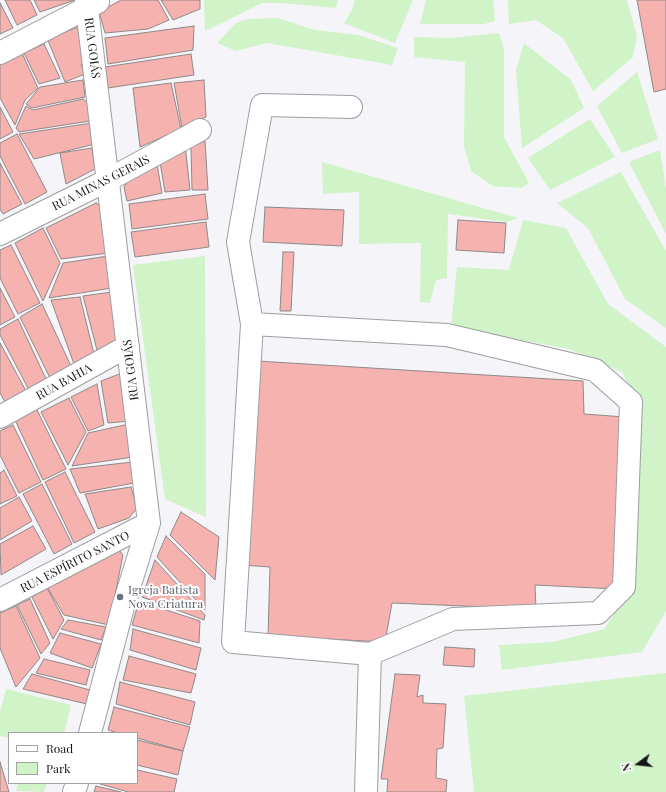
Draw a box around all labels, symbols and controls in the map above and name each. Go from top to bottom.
street label: RUA GOIÁS [81,17,103,79]
street label: RUA MINAS GERAIS [50,152,152,214]
street label: RUA GOIÁS [120,339,142,401]
street label: RUA BAHIA [34,361,94,403]
street label: RUA ESPÍRITO SANTO [18,528,132,596]
place label: Igreja Batista Nova Criatura [128,583,203,611]
marker: Igreja Batista Nova Criatura [115,592,125,602]
legend [8,732,138,784]
text: Road [46,740,73,756]
north arrow [618,744,658,784]
text: Park [46,760,71,776]
text: N [618,761,634,773]

